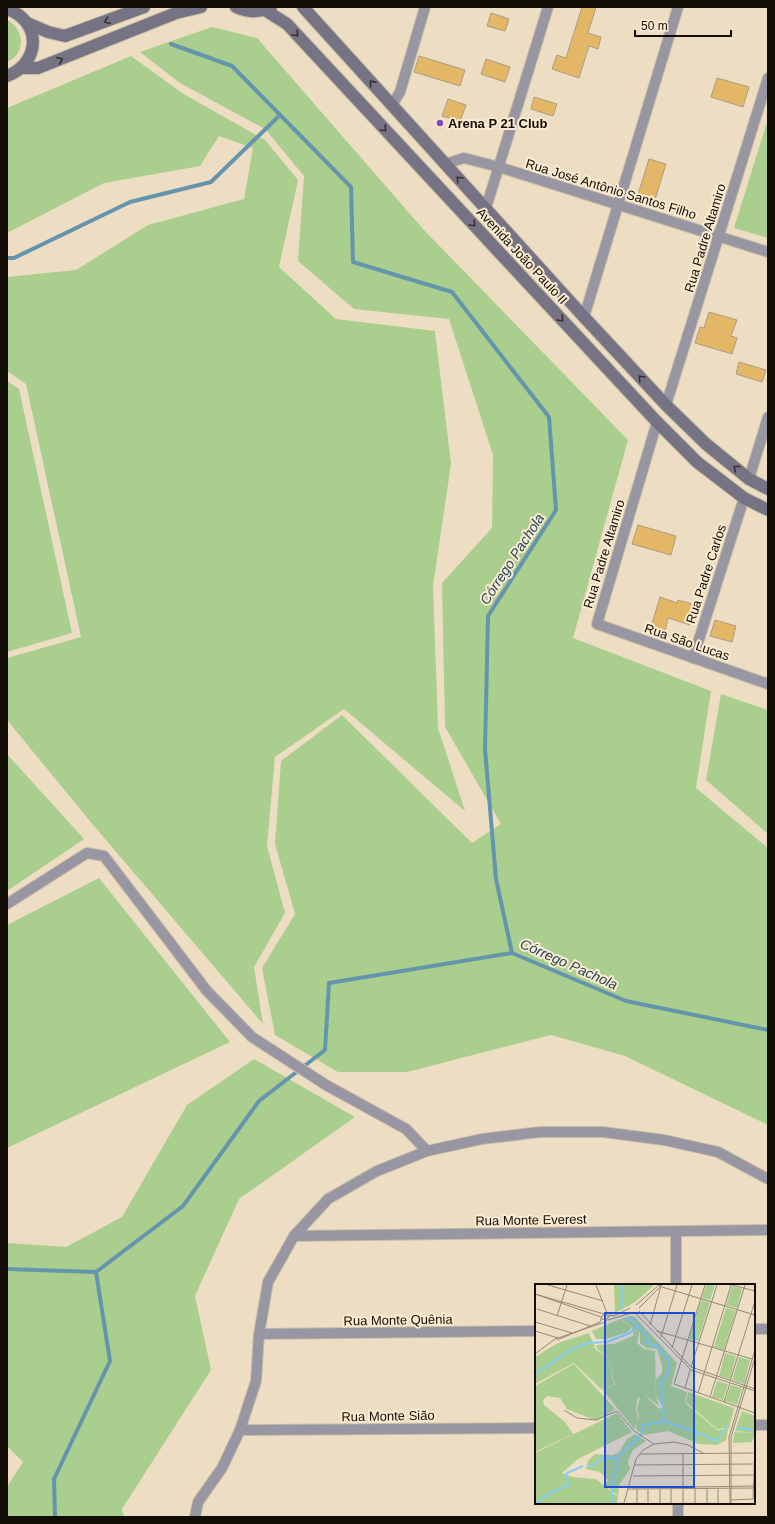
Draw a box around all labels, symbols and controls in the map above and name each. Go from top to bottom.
scale bar [635,12,731,38]
one-way arrow [104,16,111,24]
text: 50 m [641,19,668,33]
one-way arrow [291,29,298,36]
one-way arrow [56,56,63,64]
one-way arrow [369,80,376,88]
place label: Arena P 21 Club [448,116,548,131]
marker: Arena P 21 Club [435,118,445,128]
one-way arrow [379,124,387,132]
street label: Rua José Antônio Santos Filho [524,156,698,222]
one-way arrow [456,176,464,184]
street label: Rua Padre Altamiro [681,182,729,294]
street label: Avenida João Paulo II [473,205,571,307]
one-way arrow [468,219,475,227]
one-way arrow [556,314,564,322]
one-way arrow [639,375,646,383]
one-way arrow [733,465,740,472]
street label: Rua Padre Altamiro [580,498,628,610]
water label: Córrego Pachola [477,510,547,607]
street label: Rua Padre Carlos [683,522,729,625]
street label: Rua São Lucas [643,620,732,664]
water label: Córrego Pachola [518,935,620,993]
street label: Rua Monte Everest [475,1212,587,1228]
inset map [535,1284,755,1504]
street label: Rua Monte Quênia [343,1312,453,1328]
street label: Rua Monte Sião [341,1408,435,1424]

